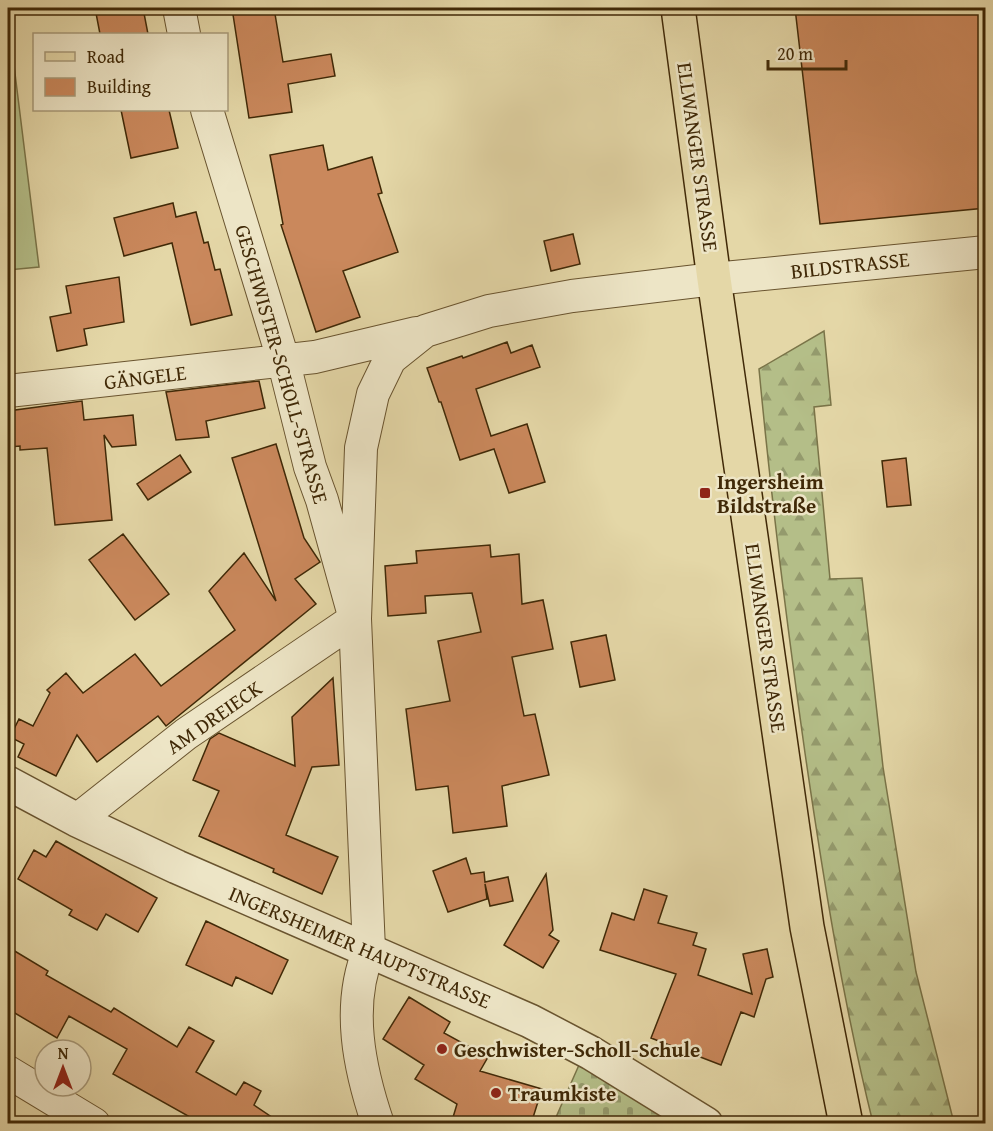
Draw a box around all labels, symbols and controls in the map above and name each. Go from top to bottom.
legend [33,33,228,111]
scale bar [768,33,846,71]
text: 20 m [777,40,813,67]
text: Road [87,43,125,70]
street label: ELLWANGER STRASSE [669,60,727,254]
text: Building [87,73,151,100]
street label: GESCHWISTER-SCHOLL-STRASSE [227,221,337,507]
street label: BILDSTRASSE [789,243,911,287]
street label: GÄNGELE [102,357,188,397]
place label: Ingersheim Bildstraße [717,466,824,521]
marker: Ingersheim Bildstraße [698,486,712,500]
street label: ELLWANGER STRASSE [737,541,795,735]
street label: AM DREIECK [160,672,269,762]
street label: INGERSHEIMER HAUPTSTRASSE [224,878,496,1016]
place label: Geschwister-Scholl-Schule [454,1034,700,1065]
north arrow [33,1038,93,1098]
text: N [58,1041,69,1065]
marker: Geschwister-Scholl-Schule [435,1042,449,1056]
place label: Traumkiste [508,1078,616,1109]
marker: Traumkiste [489,1086,503,1100]

